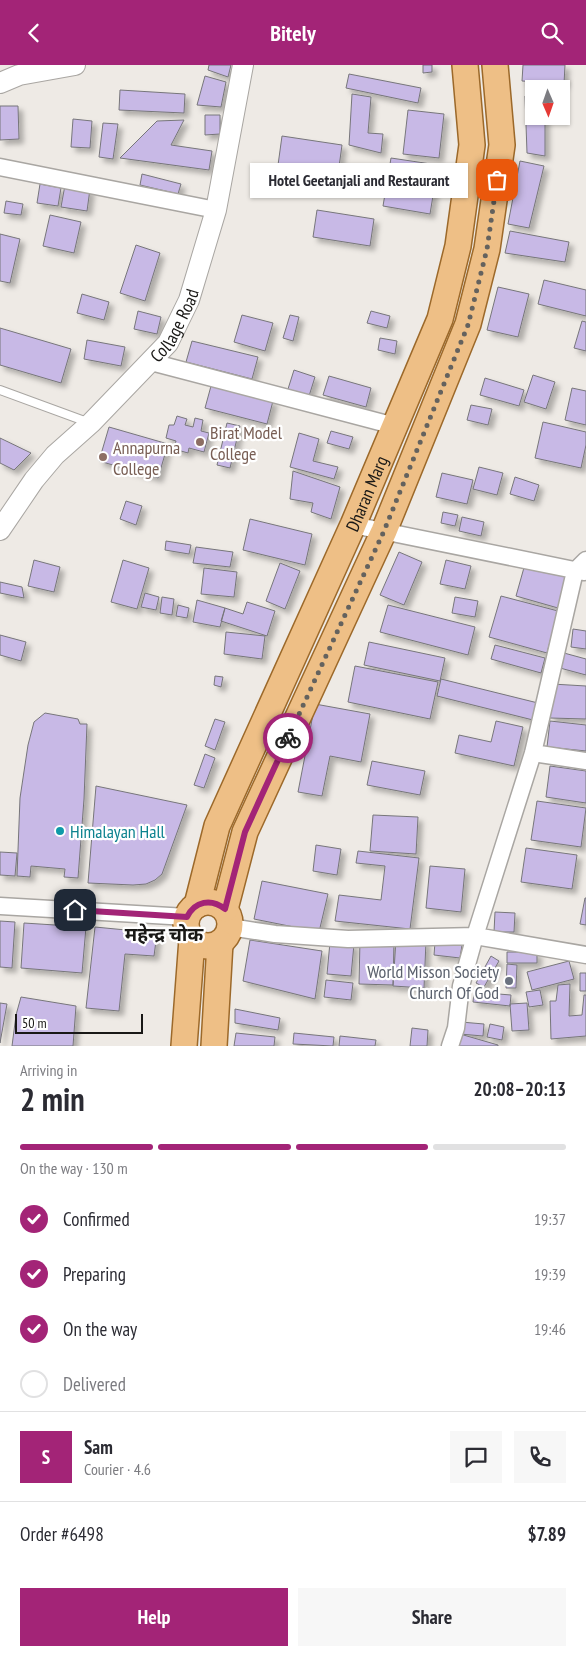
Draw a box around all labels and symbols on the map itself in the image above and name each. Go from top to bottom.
north arrow [525,80,570,125]
pin [476,159,518,201]
callout: Hotel Geetanjali and Restaurant [250,163,467,197]
street label: Collage Road [145,286,203,367]
place label: Birat Model College [210,421,283,465]
place label: Annapurna College [113,436,180,480]
marker: Birat Model College [194,436,206,448]
marker: Annapurna College [97,451,109,463]
street label: Dharan Marg [340,452,392,535]
courier [263,713,313,763]
place label: Himalayan Hall [70,820,166,843]
marker: Himalayan Hall [54,825,66,837]
pin [54,889,96,931]
district label: महेन्द्र चोक [125,922,204,946]
place label: World Misson Society Church Of God [367,960,499,1004]
marker: World Misson Society Church Of God [503,975,515,987]
scale bar [15,1011,142,1034]

